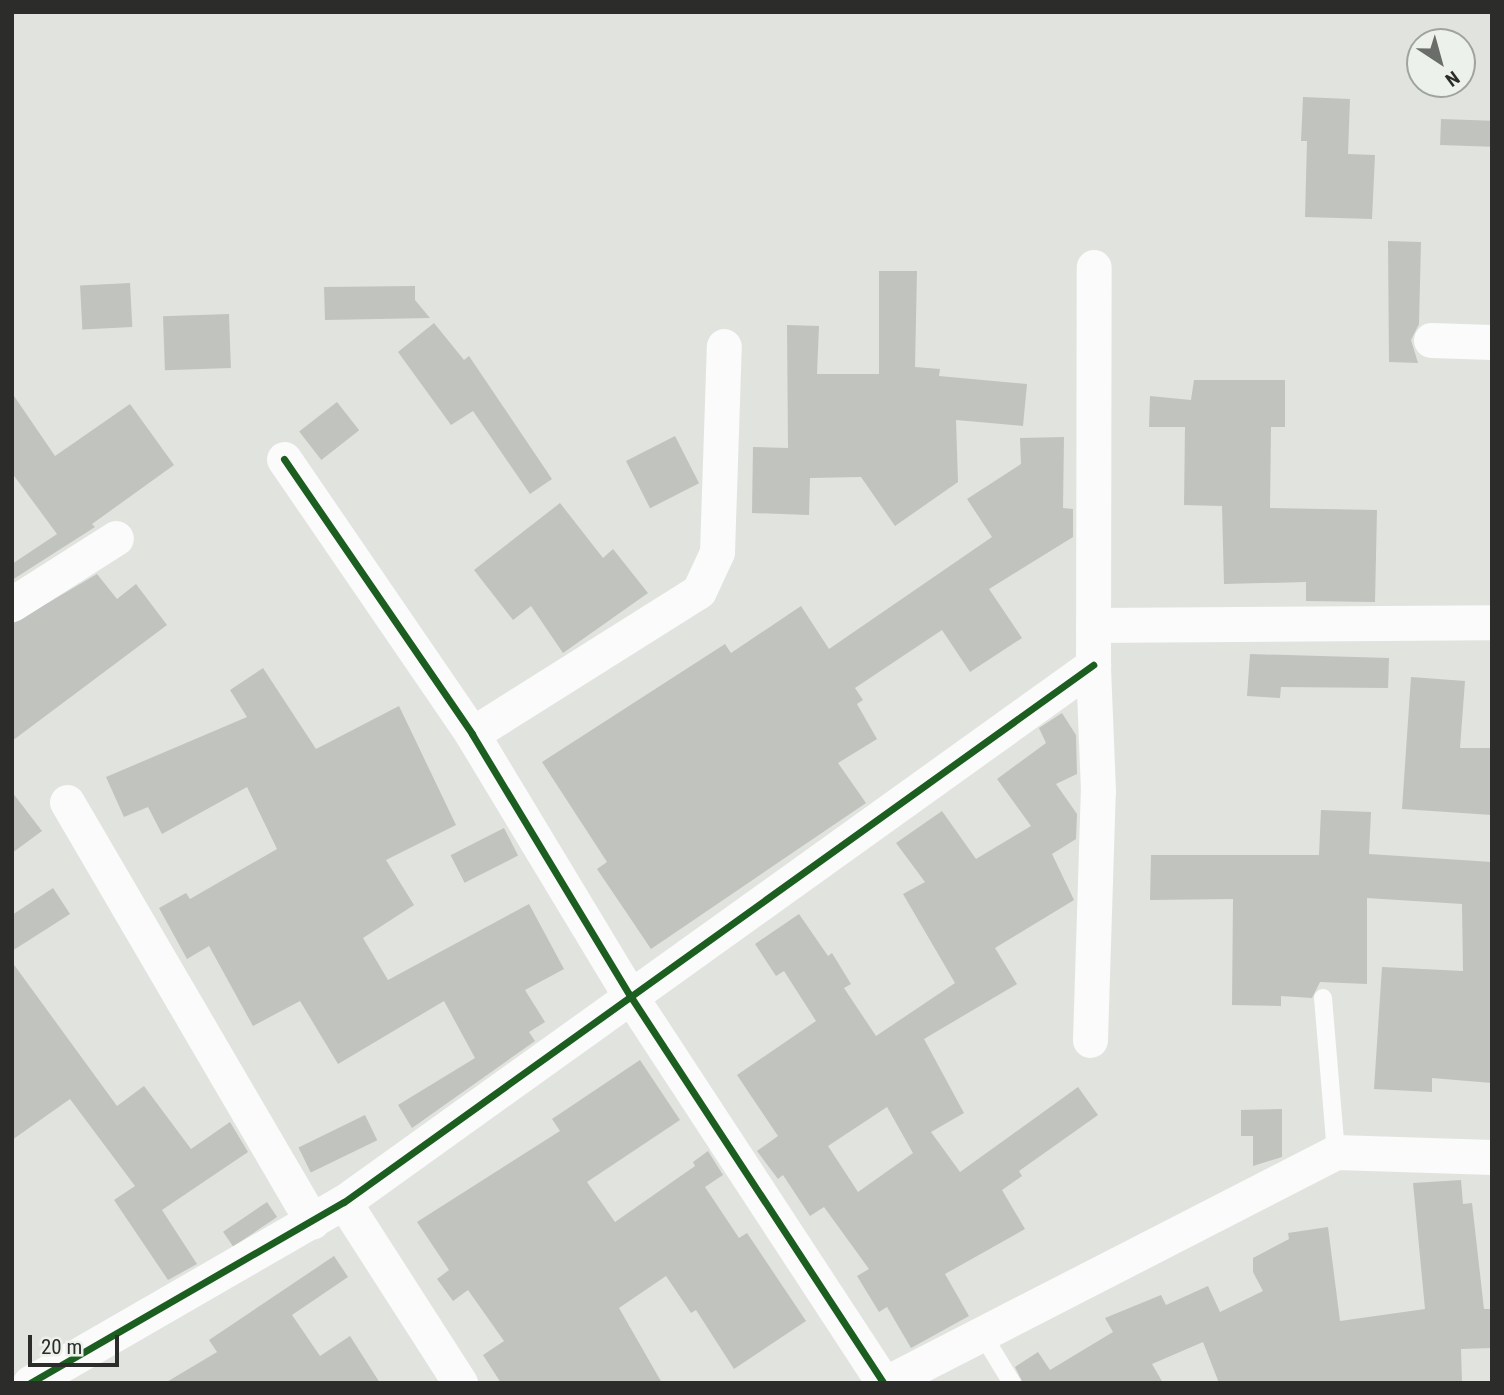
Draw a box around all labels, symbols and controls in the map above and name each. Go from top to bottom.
north arrow [1406,28,1476,98]
text: N [1441,66,1464,91]
scale bar [32,1322,122,1366]
text: 20 m [41,1335,82,1359]

